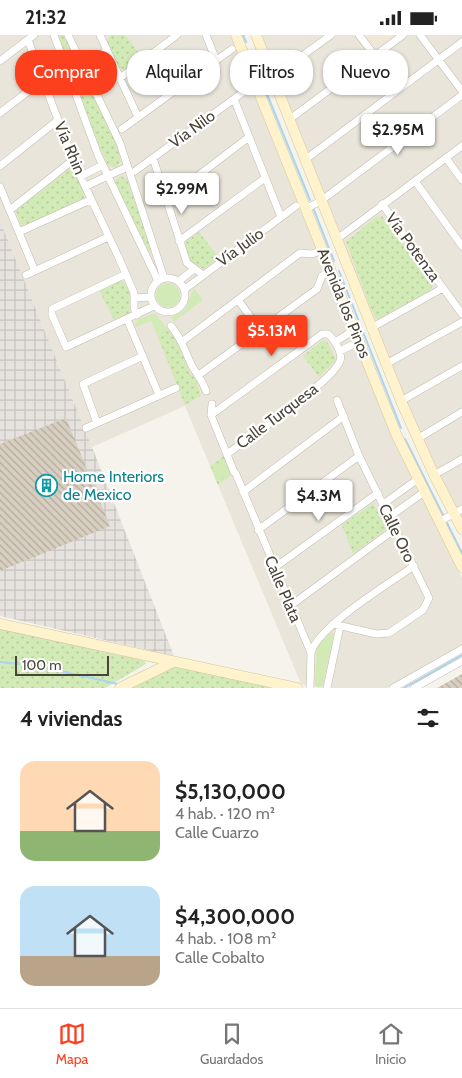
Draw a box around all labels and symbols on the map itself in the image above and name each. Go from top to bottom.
street label: Vía Nilo [165,106,219,152]
pin: $2.95M [357,113,439,156]
street label: Vía Rhin [50,119,90,177]
pin: $2.99M [141,173,223,215]
street label: Vía Potenza [382,209,445,285]
street label: Vía Julio [213,224,267,270]
street label: Avenida los Pinos [313,245,375,361]
pin: $5.13M [231,315,313,357]
street label: Calle Turquesa [233,379,322,453]
place label: Home Interiors de Mexico [63,467,164,504]
building icon: Home Interiors de Mexico [35,473,59,497]
pin: $4.3M [284,479,354,522]
street label: Calle Oro [375,501,419,566]
street label: Calle Plata [261,553,306,625]
scale bar [15,653,109,676]

